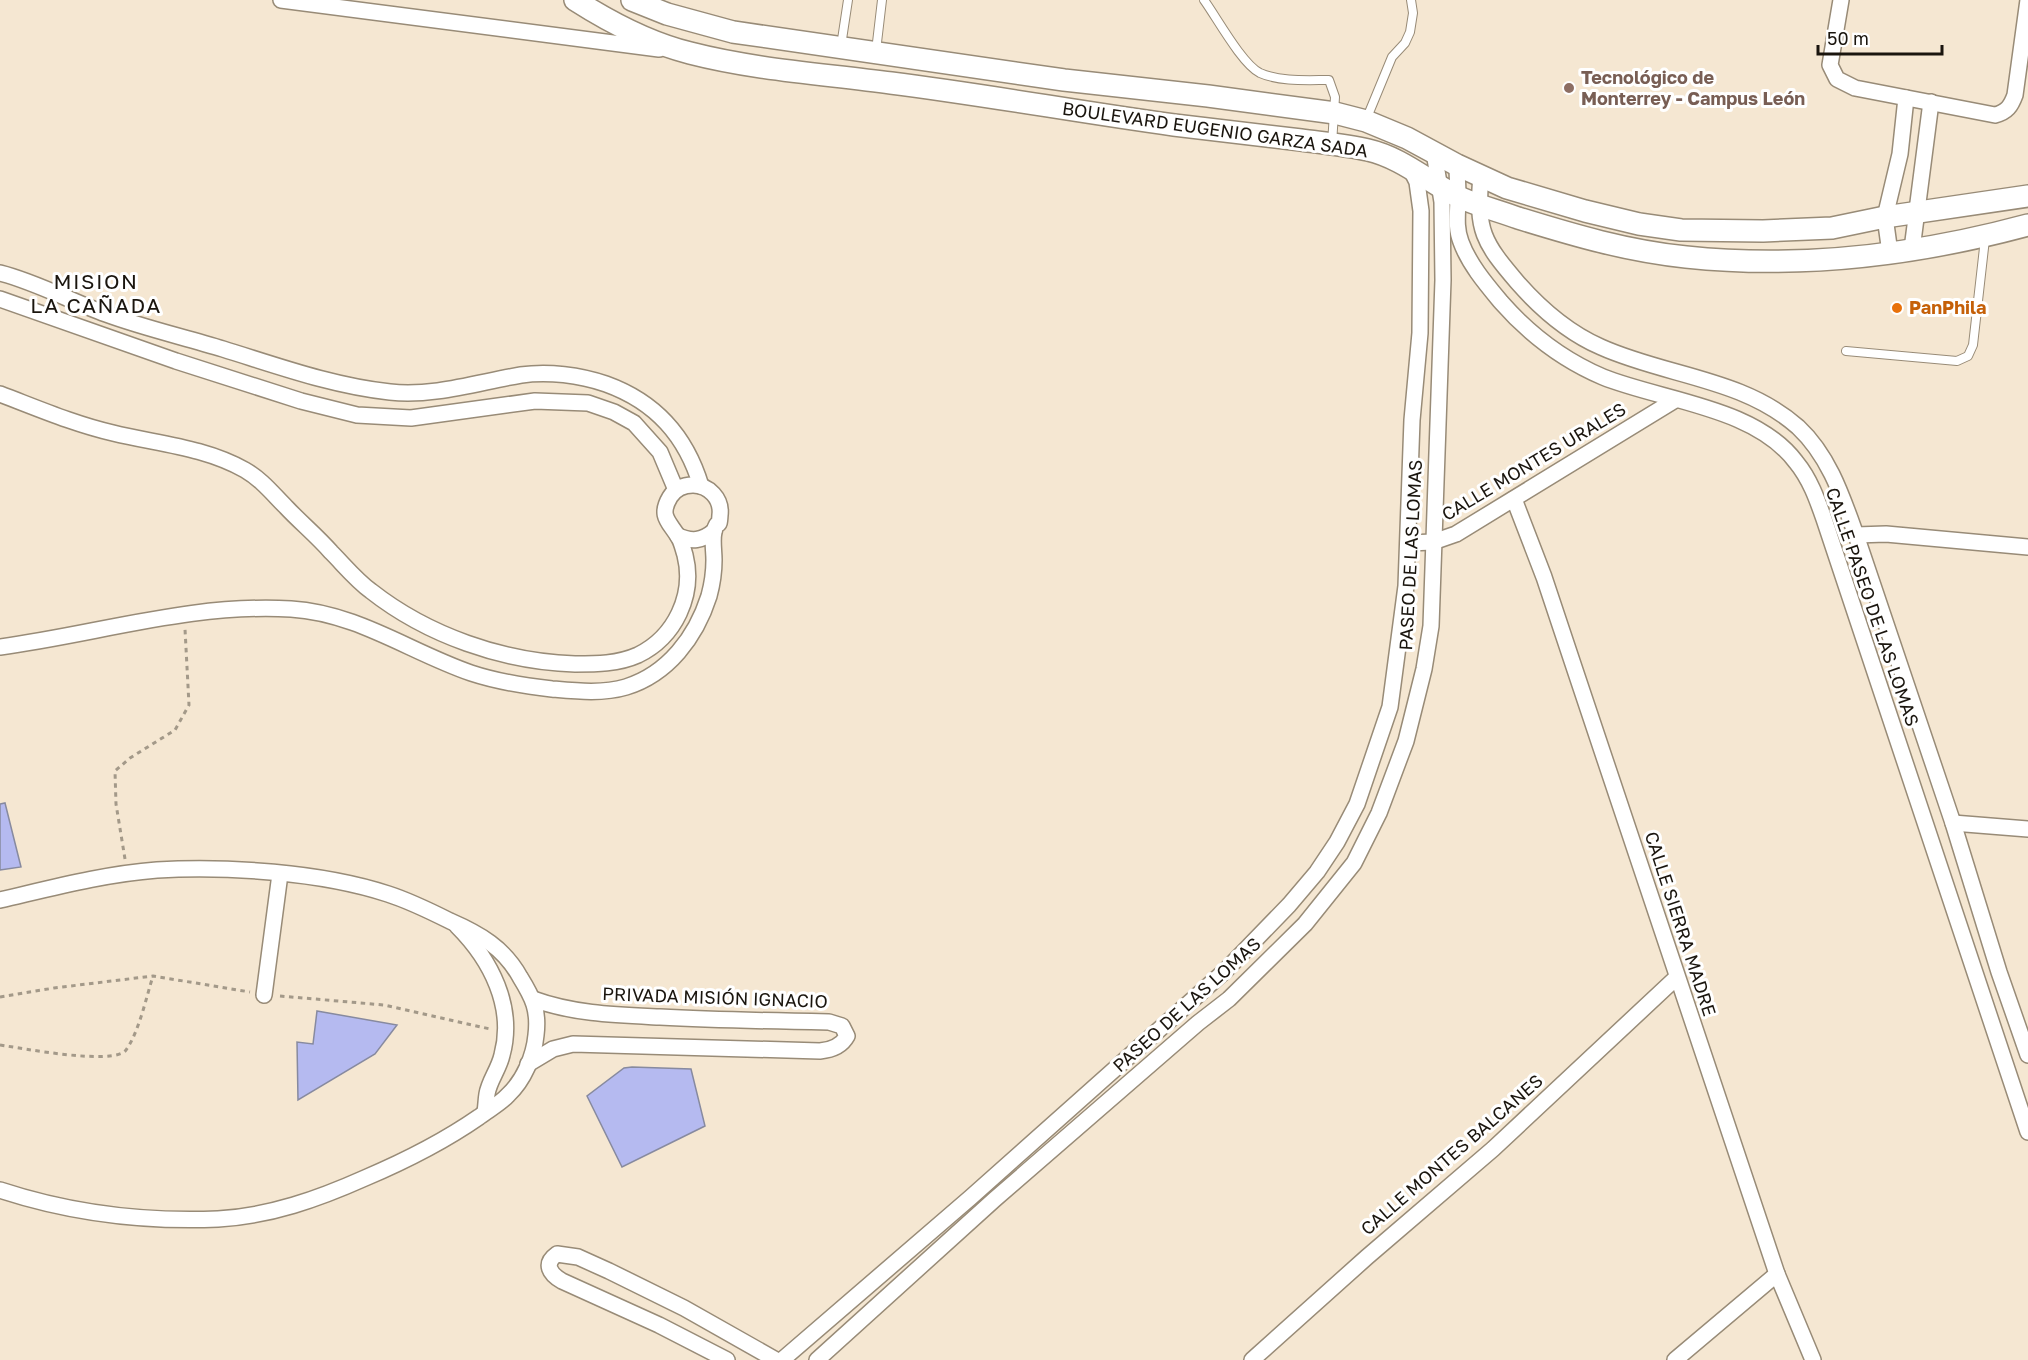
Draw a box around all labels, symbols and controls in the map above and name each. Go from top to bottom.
scale bar [1818,18,1942,56]
text: 50 m [1827,27,1869,49]
place label: Tecnológico de Monterrey - Campus León [1581,66,1805,109]
marker: Tecnológico de Monterrey - Campus León [1562,81,1576,95]
street label: BOULEVARD EUGENIO GARZA SADA [1061,97,1369,161]
district label: MISION LA CAÑADA [30,268,162,318]
place label: PanPhila [1909,296,1986,318]
marker: PanPhila [1890,301,1904,315]
street label: CALLE MONTES URALES [1437,397,1629,525]
street label: PASEO DE LAS LOMAS [1394,459,1426,651]
street label: CALLE PASEO DE LAS LOMAS [1822,484,1924,729]
street label: CALLE SIERRA MADRE [1641,829,1721,1019]
street label: PASEO DE LAS LOMAS [1108,932,1265,1076]
street label: PRIVADA MISIÓN IGNACIO [602,982,828,1012]
street label: CALLE MONTES BALCANES [1356,1069,1547,1239]

